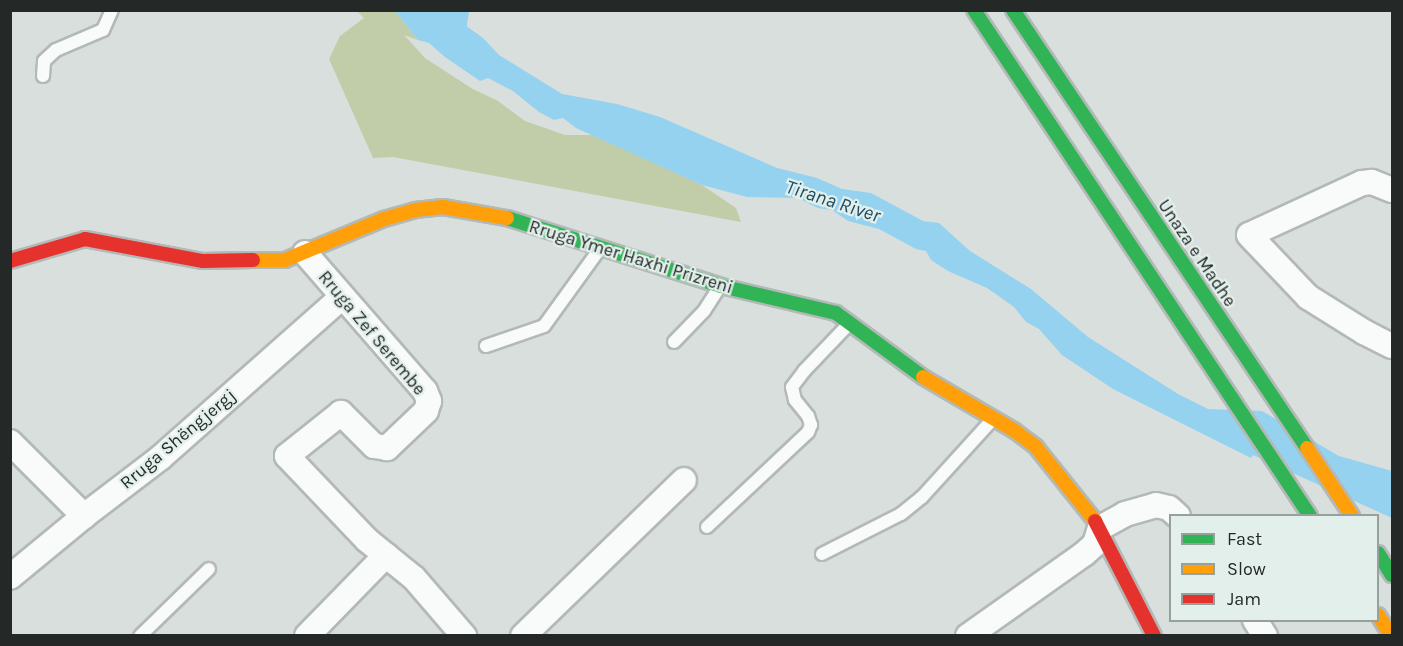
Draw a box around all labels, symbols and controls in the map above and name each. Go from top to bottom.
water label: Tirana River [783,174,883,228]
street label: Unaza e Madhe [1153,195,1241,311]
street label: Rruga Ymer Haxhi Prizreni [526,216,736,298]
street label: Rruga Zef Serembe [314,266,430,400]
street label: Rruga Shëngjergj [116,384,240,494]
legend [1169,514,1379,622]
text: Fast [1227,528,1262,550]
text: Slow [1227,558,1266,580]
text: Jam [1227,588,1261,610]

